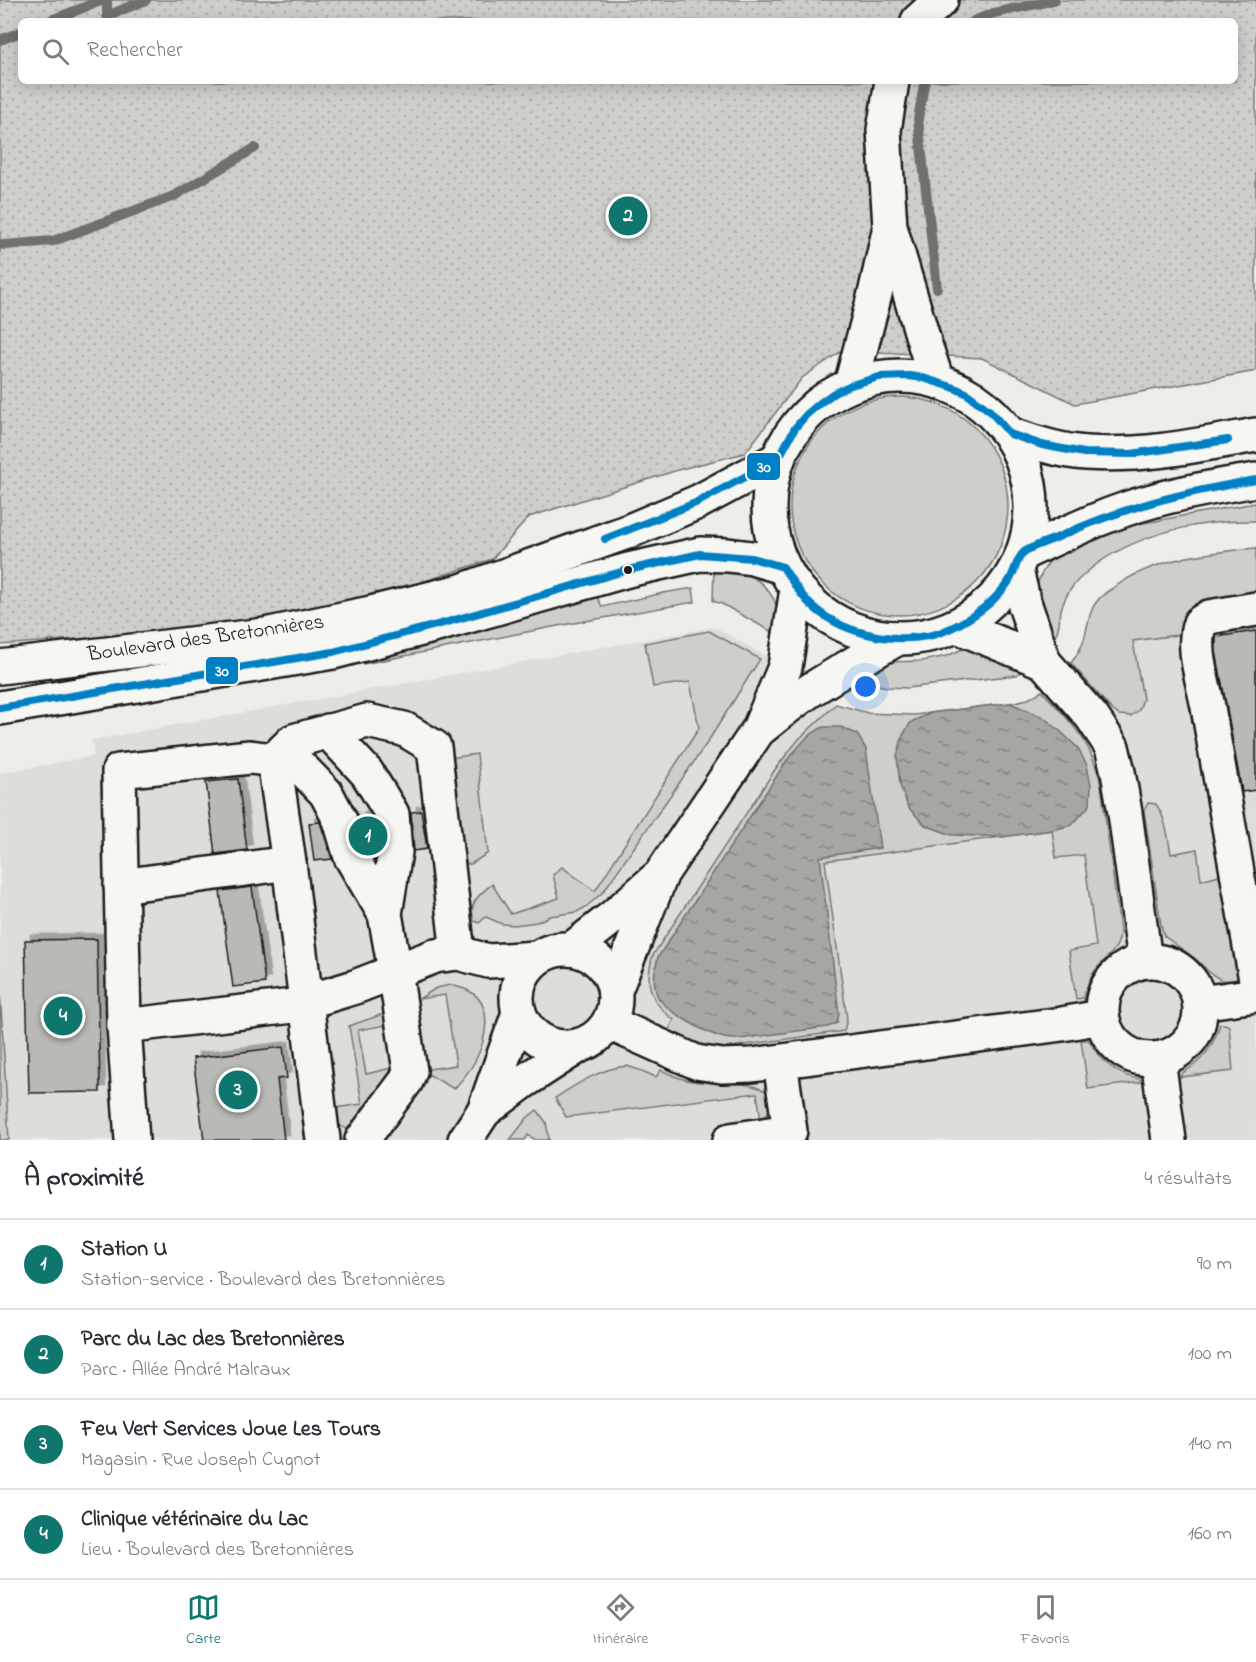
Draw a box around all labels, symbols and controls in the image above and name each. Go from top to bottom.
search box [18,18,1238,84]
icon: search [39,35,72,68]
text: Rechercher [87,35,183,67]
pin: 2 [608,194,648,238]
line badge: 30 [746,452,781,481]
text: 30 [756,456,771,480]
unlabelled marker [622,564,634,576]
street label: Boulevard des Bretonnières [85,608,326,671]
line badge: 30 [205,656,239,685]
text: 30 [214,660,229,684]
your location [851,672,880,701]
pin: 1 [348,814,388,858]
pin: 4 [44,994,82,1038]
pin: 3 [218,1068,258,1112]
text: À proximité [24,1160,144,1198]
text: 4 résultats [1144,1165,1232,1194]
text: Station U [81,1234,167,1266]
text: 1 [40,1250,47,1279]
text: 90 m [1197,1250,1232,1279]
text: Station-service · Boulevard des Bretonnières [81,1266,445,1295]
text: Parc du Lac des Bretonnières [81,1324,345,1356]
text: 2 [39,1340,48,1369]
text: 100 m [1188,1340,1232,1369]
text: Parc · Allée André Malraux [81,1356,291,1385]
text: Feu Vert Services Joue Les Tours [81,1414,381,1446]
text: 3 [39,1430,48,1459]
text: 140 m [1188,1430,1232,1459]
text: Magasin · Rue Joseph Cugnot [81,1446,320,1475]
text: Clinique vétérinaire du Lac [81,1504,308,1536]
text: 4 [39,1520,48,1549]
text: 160 m [1188,1520,1232,1549]
text: Lieu · Boulevard des Bretonnières [81,1536,354,1565]
tab: Carte [186,1591,221,1651]
tab: Itinéraire [593,1591,649,1651]
tab: Favoris [1021,1591,1070,1651]

